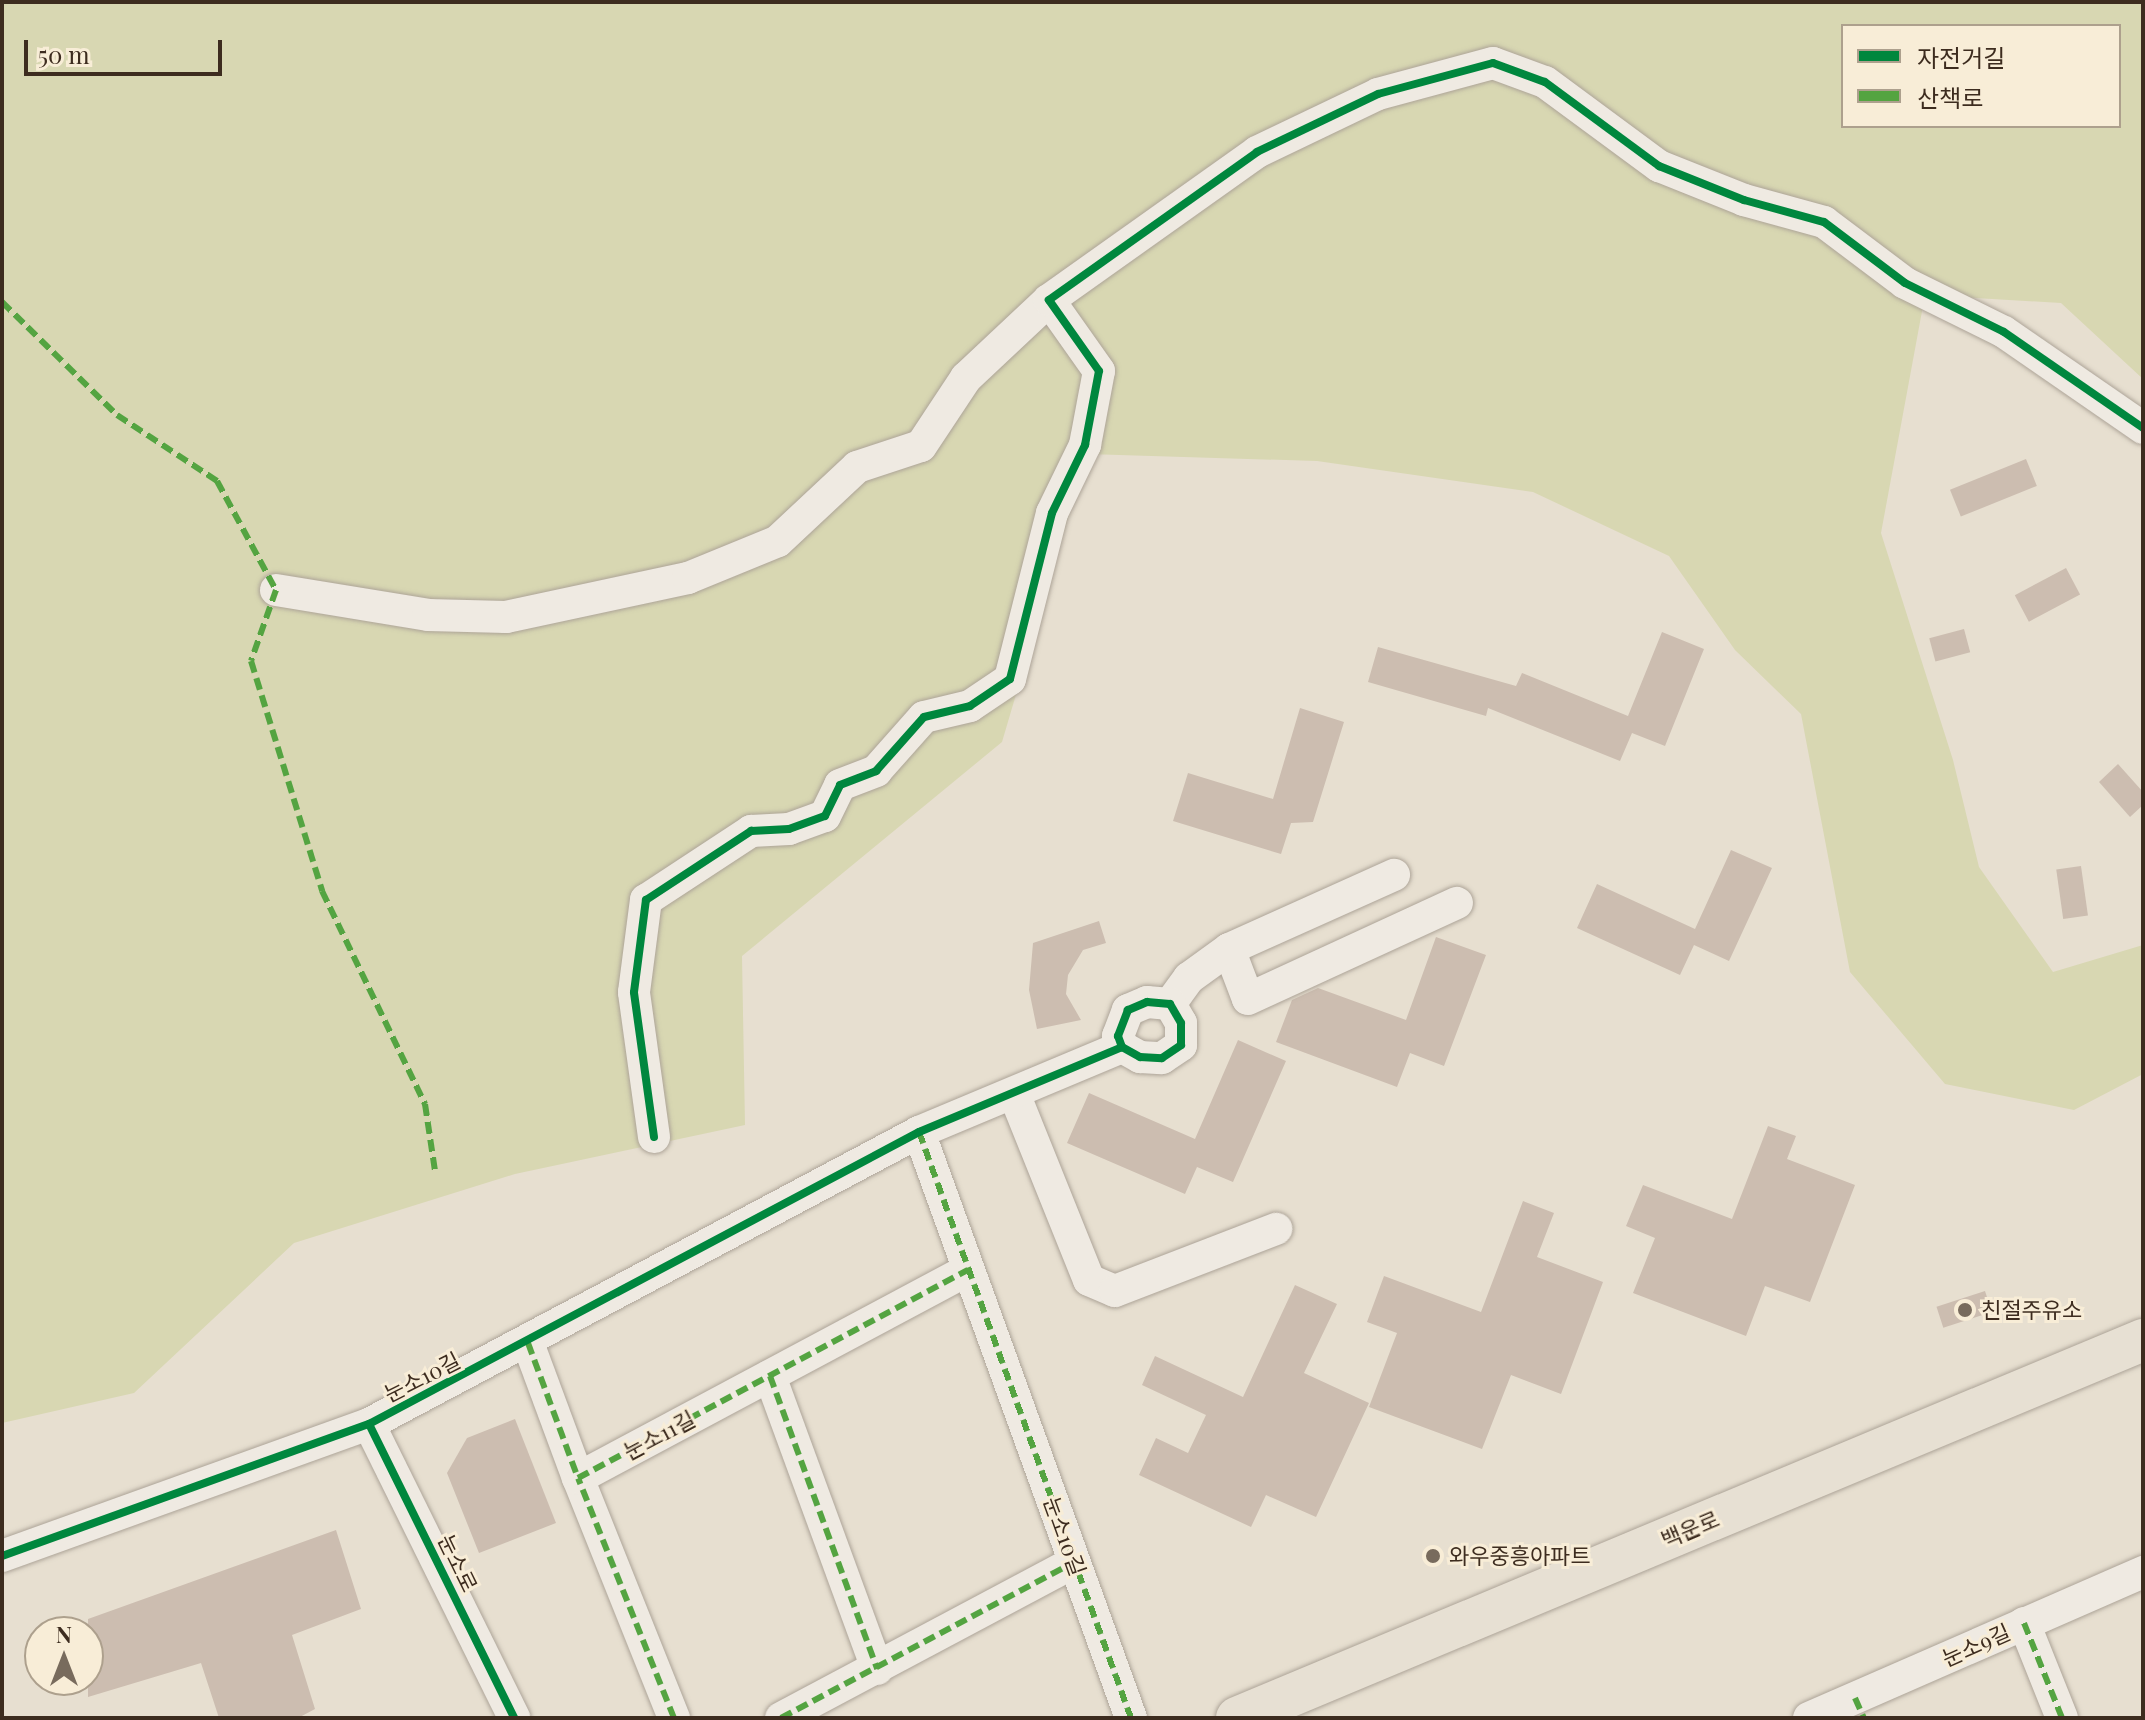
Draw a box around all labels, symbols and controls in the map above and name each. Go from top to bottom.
scale bar [28,24,226,74]
legend [1841,24,2121,128]
text: 50 m [38,38,90,70]
text: 자전거길 [1917,41,2005,73]
text: 산책로 [1917,81,1983,113]
place label: 친절주유소 [1981,1297,2082,1323]
marker: 친절주유소 [1956,1301,1974,1319]
street label: 눈소10길 [379,1347,465,1407]
street label: 눈소11길 [619,1405,699,1465]
street label: 눈소10길 [1039,1493,1091,1579]
street label: 백운로 [1657,1505,1723,1553]
street label: 눈소로 [433,1530,483,1596]
place label: 와우중흥아파트 [1449,1543,1591,1569]
marker: 와우중흥아파트 [1424,1547,1442,1565]
north arrow [24,1616,104,1696]
street label: 눈소9길 [1938,1618,2014,1672]
text: N [56,1619,72,1649]

